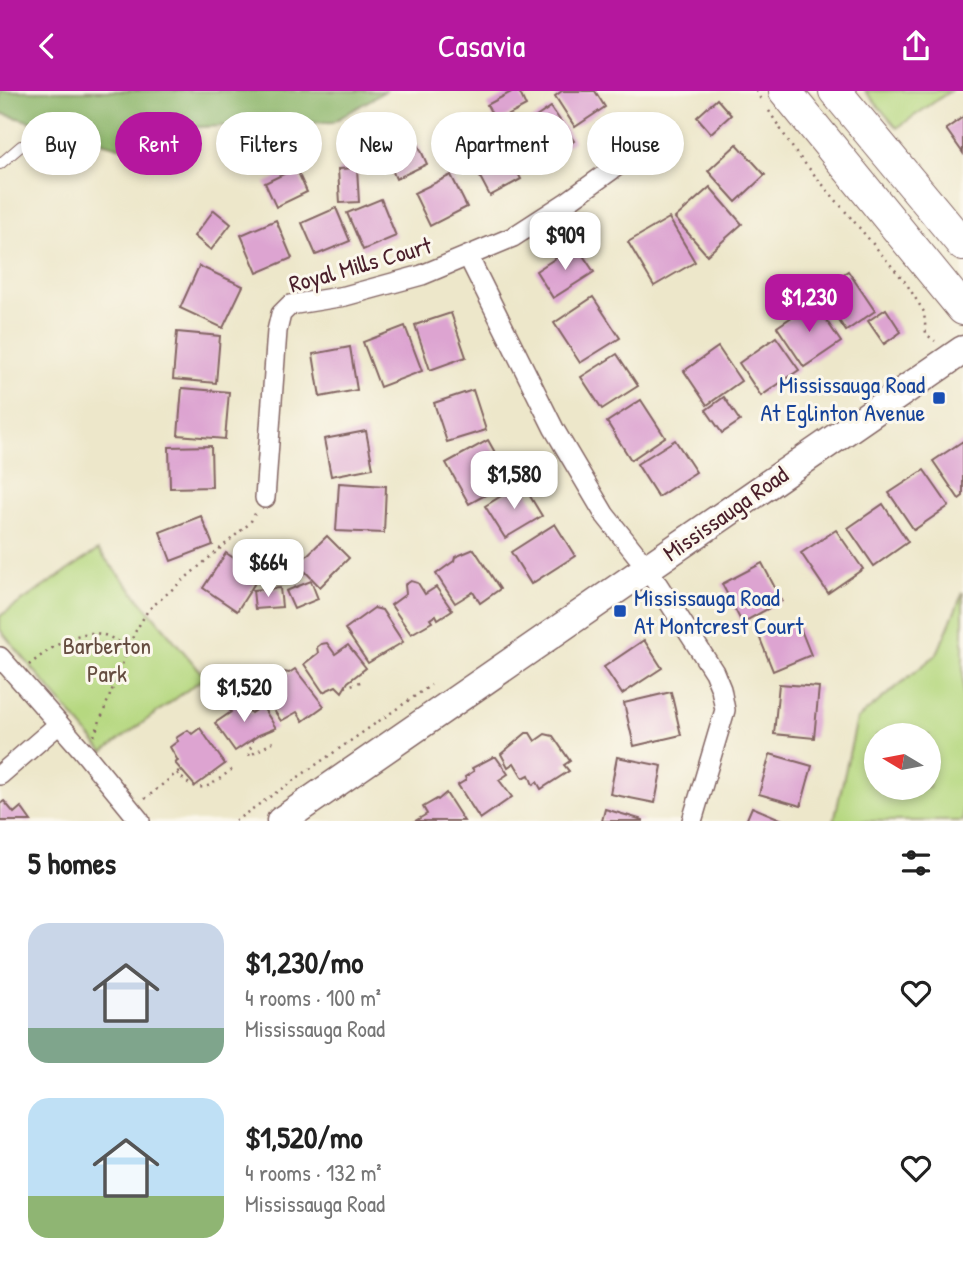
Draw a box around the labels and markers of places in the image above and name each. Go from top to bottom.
pin: $909 [524,213,606,272]
pin: $1,230 [752,275,866,334]
place label: Mississauga Road At Eglinton Avenue [760,368,925,428]
marker: Mississauga Road At Eglinton Avenue [931,390,947,406]
pin: $1,580 [457,451,571,511]
pin: $664 [227,539,309,599]
place label: Mississauga Road At Montcrest Court [634,581,804,641]
marker: Mississauga Road At Montcrest Court [612,603,628,619]
pin: $1,520 [187,665,301,724]

